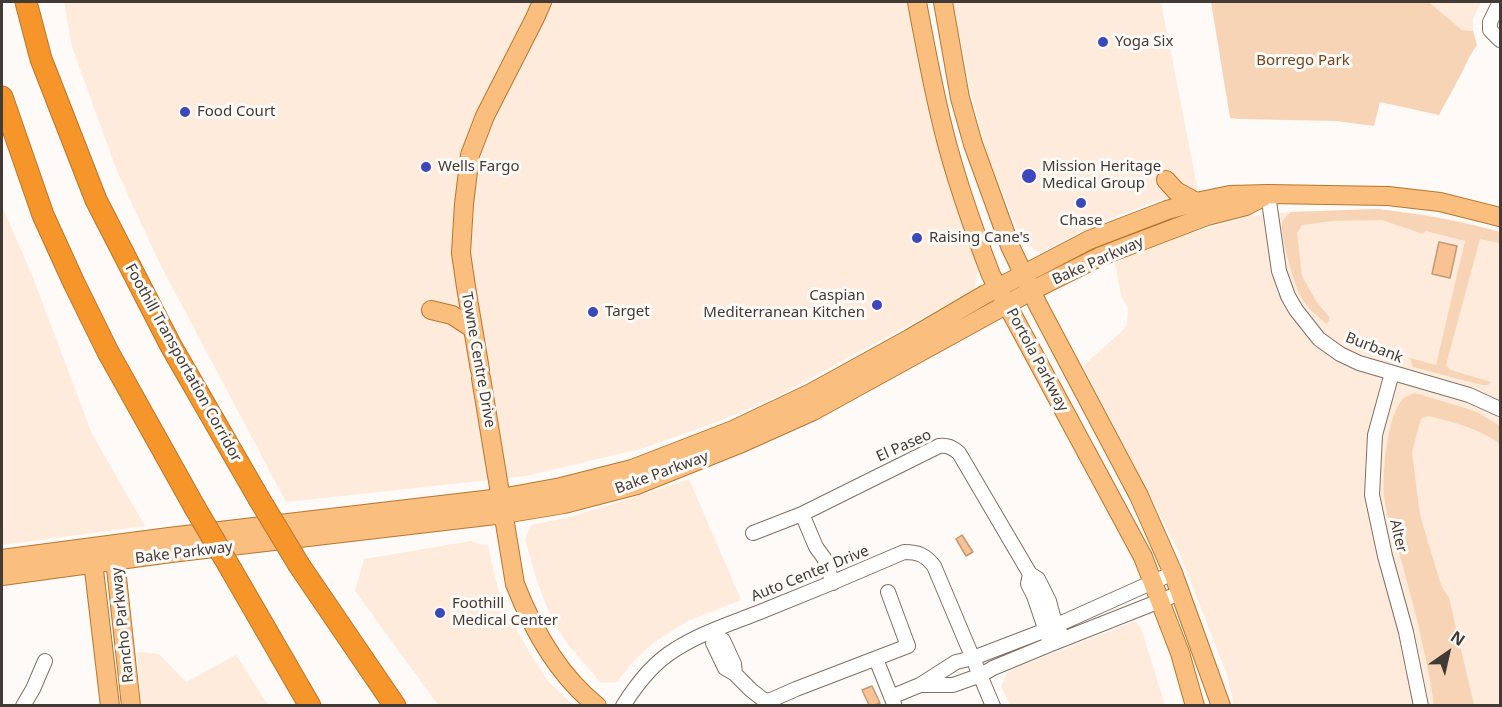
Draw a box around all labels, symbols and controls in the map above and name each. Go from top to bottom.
place label: Yoga Six [1115,33,1173,51]
marker: Yoga Six [1096,35,1110,49]
park label: Borrego Park [1256,52,1350,70]
place label: Food Court [197,103,275,121]
marker: Food Court [178,105,192,119]
place label: Wells Fargo [438,158,519,176]
place label: Mission Heritage Medical Group [1042,158,1161,193]
marker: Wells Fargo [419,160,433,174]
marker: Mission Heritage Medical Group [1020,167,1038,185]
marker: Chase [1074,196,1088,210]
place label: Chase [1060,212,1102,230]
place label: Raising Cane's [929,229,1030,247]
marker: Raising Cane's [910,231,924,245]
street label: Bake Parkway [1050,233,1146,289]
street label: Foothill Transportation Corridor [121,261,245,465]
place label: Caspian Mediterranean Kitchen [703,287,865,322]
street label: Towne Centre Drive [457,291,499,429]
marker: Caspian Mediterranean Kitchen [870,298,884,312]
place label: Target [605,303,650,321]
marker: Target [586,305,600,319]
street label: Portola Parkway [1002,305,1072,415]
street label: Burbank [1343,329,1405,367]
street label: El Paseo [874,426,934,466]
street label: Bake Parkway [613,448,711,498]
street label: Alter [1385,518,1411,554]
street label: Bake Parkway [134,538,234,568]
street label: Auto Center Drive [748,542,872,606]
street label: Rancho Parkway [108,566,138,684]
place label: Foothill Medical Center [452,595,558,630]
marker: Foothill Medical Center [433,606,447,620]
north arrow [1418,623,1478,683]
text: N [1447,625,1470,651]

